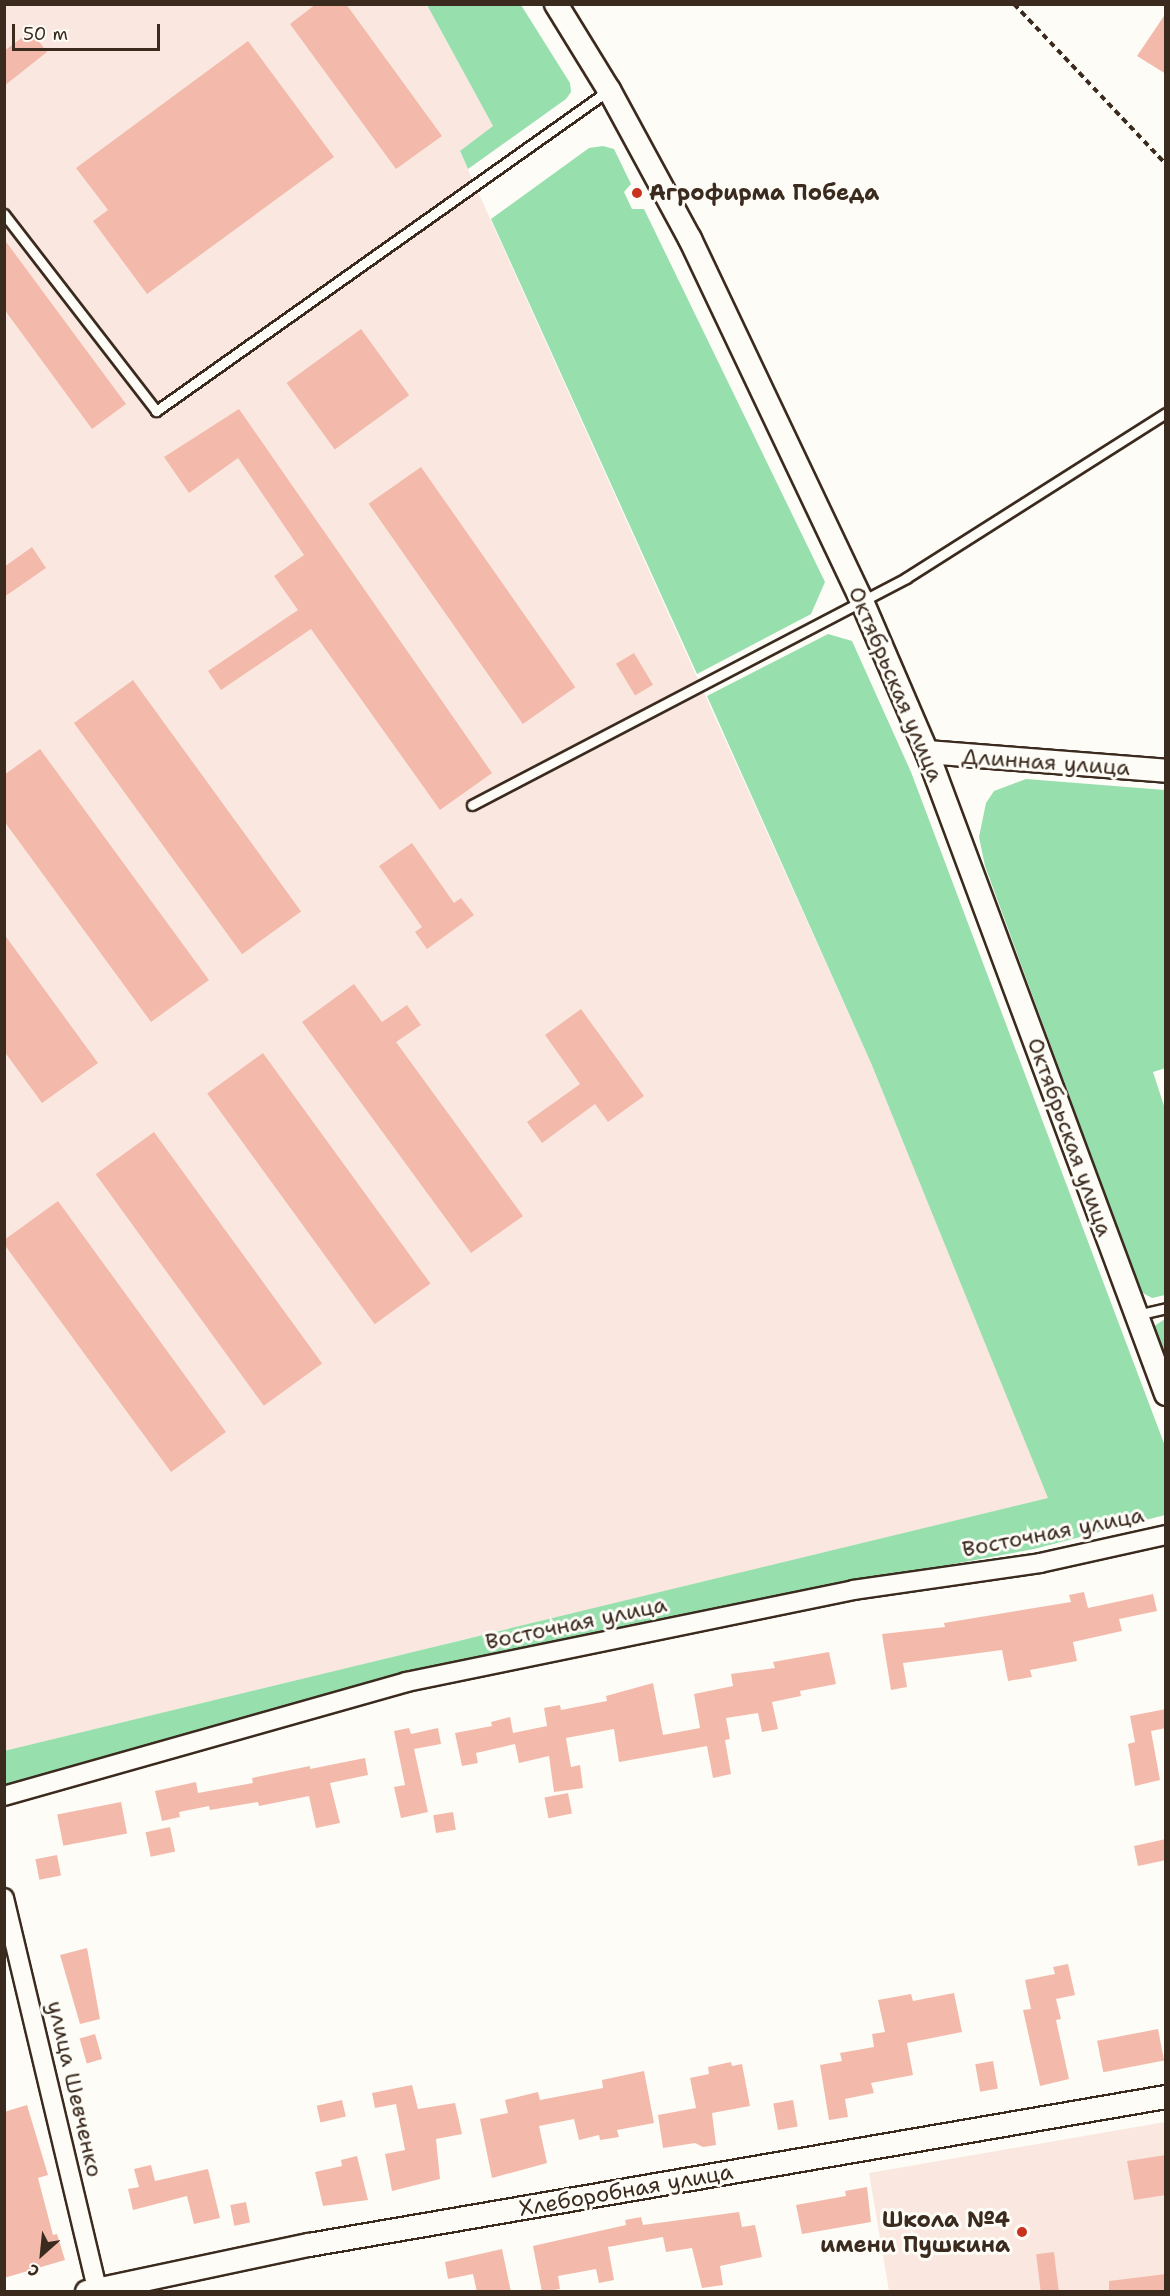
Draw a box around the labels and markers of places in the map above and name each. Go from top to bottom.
place label: Агрофирма Победа [649,180,879,206]
marker: Агрофирма Победа [630,186,644,200]
place label: Школа №4 имени Пушкина [820,2206,1010,2258]
marker: Школа №4 имени Пушкина [1015,2225,1029,2239]

